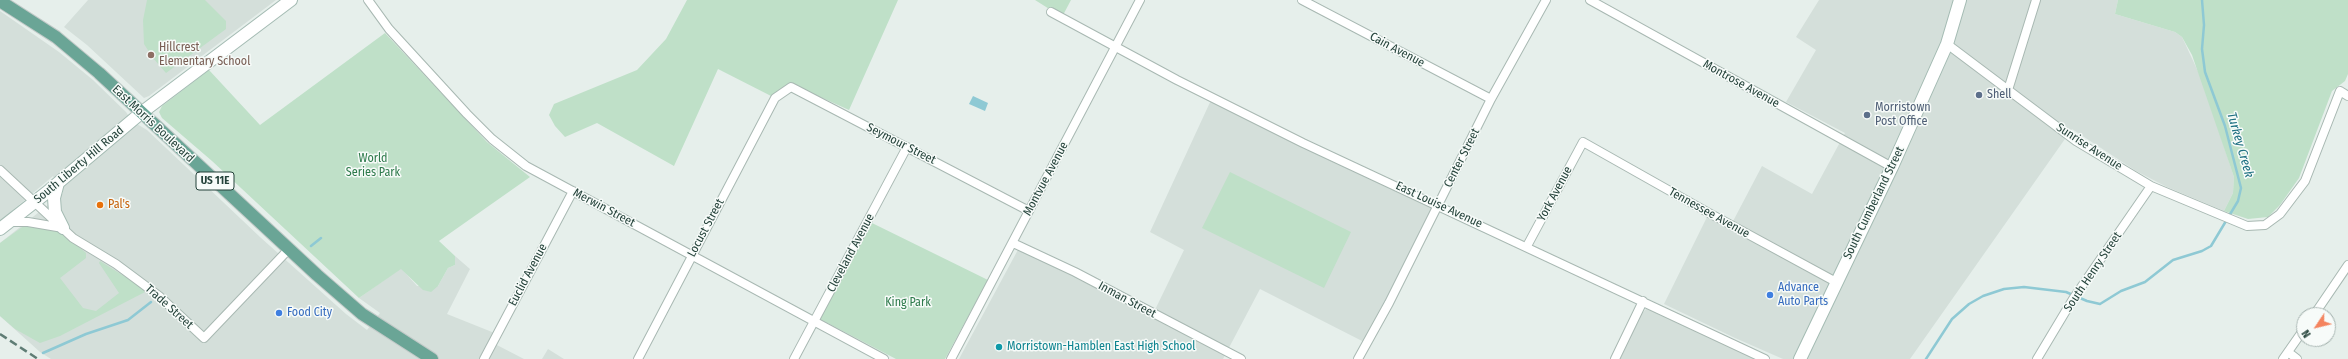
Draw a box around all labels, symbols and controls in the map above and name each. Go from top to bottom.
street label: Cain Avenue [1367,30,1427,70]
place label: Hillcrest Elementary School [159,41,250,69]
marker: Hillcrest Elementary School [146,50,156,60]
street label: Montrose Avenue [1700,57,1782,111]
street label: East Morris Boulevard [109,82,197,166]
place label: Shell [1987,88,2012,102]
marker: Shell [1974,90,1984,100]
place label: Morristown Post Office [1875,101,1931,129]
marker: Morristown Post Office [1862,110,1872,120]
water label: Turkey Creek [2223,111,2257,179]
street label: Seymour Street [864,120,938,168]
street label: Sunrise Avenue [2053,120,2125,174]
street label: South Liberty Hill Road [31,123,127,207]
street label: Center Street [1441,126,1483,190]
street label: Montvue Avenue [1021,140,1071,218]
street label: South Cumberland Street [1840,144,1908,262]
park label: World Series Park [346,152,400,180]
street label: York Avenue [1535,164,1575,224]
road number: US 11E [196,172,234,190]
street label: East Louise Avenue [1393,179,1485,231]
street label: Tennessee Avenue [1666,185,1752,241]
street label: Merwin Street [571,186,637,230]
street label: Locust Street [685,196,727,260]
place label: Pal's [108,198,130,212]
marker: Pal's [95,200,105,210]
street label: Cleveland Avenue [824,211,878,295]
street label: South Henry Street [2061,229,2125,315]
street label: Euclid Avenue [506,241,550,309]
street label: Inman Street [1096,279,1158,321]
place label: Advance Auto Parts [1778,281,1828,309]
street label: Trade Street [142,282,196,332]
marker: Advance Auto Parts [1765,290,1775,300]
park label: King Park [885,296,931,310]
place label: Food City [287,306,332,320]
north arrow [2296,307,2336,347]
marker: Food City [274,308,284,318]
text: N [2299,327,2314,340]
place label: Morristown-Hamblen East High School [1007,340,1195,354]
marker: Morristown-Hamblen East High School [994,342,1004,352]

